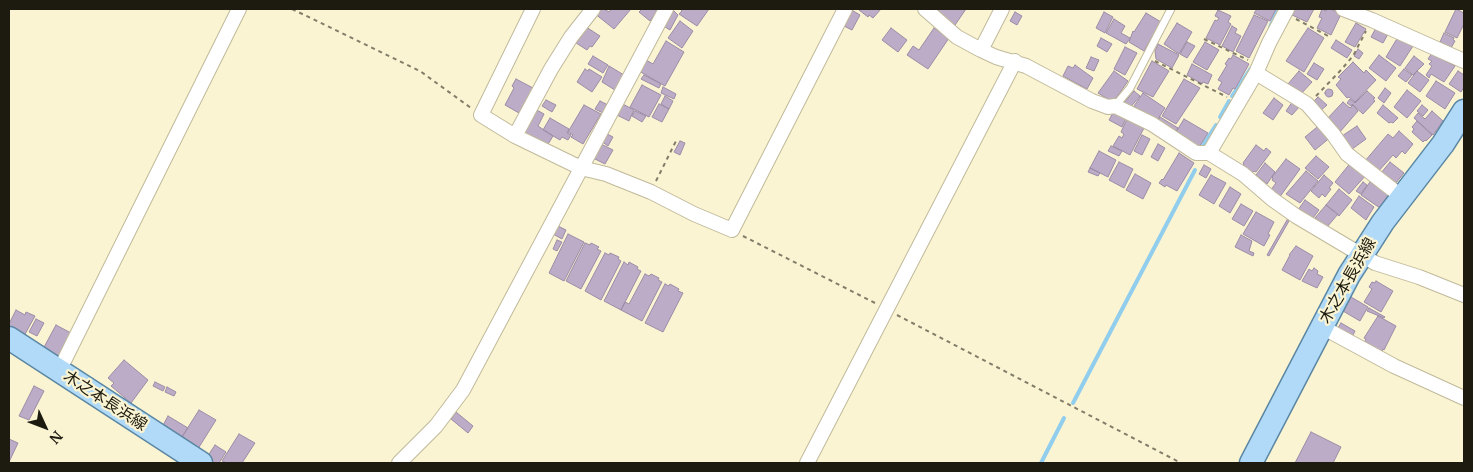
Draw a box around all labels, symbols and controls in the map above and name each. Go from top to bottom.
street label: 木之本長浜線 [1316,235,1380,327]
street label: 木之本長浜線 [60,367,150,435]
north arrow [20,402,70,452]
text: N [46,427,66,447]

